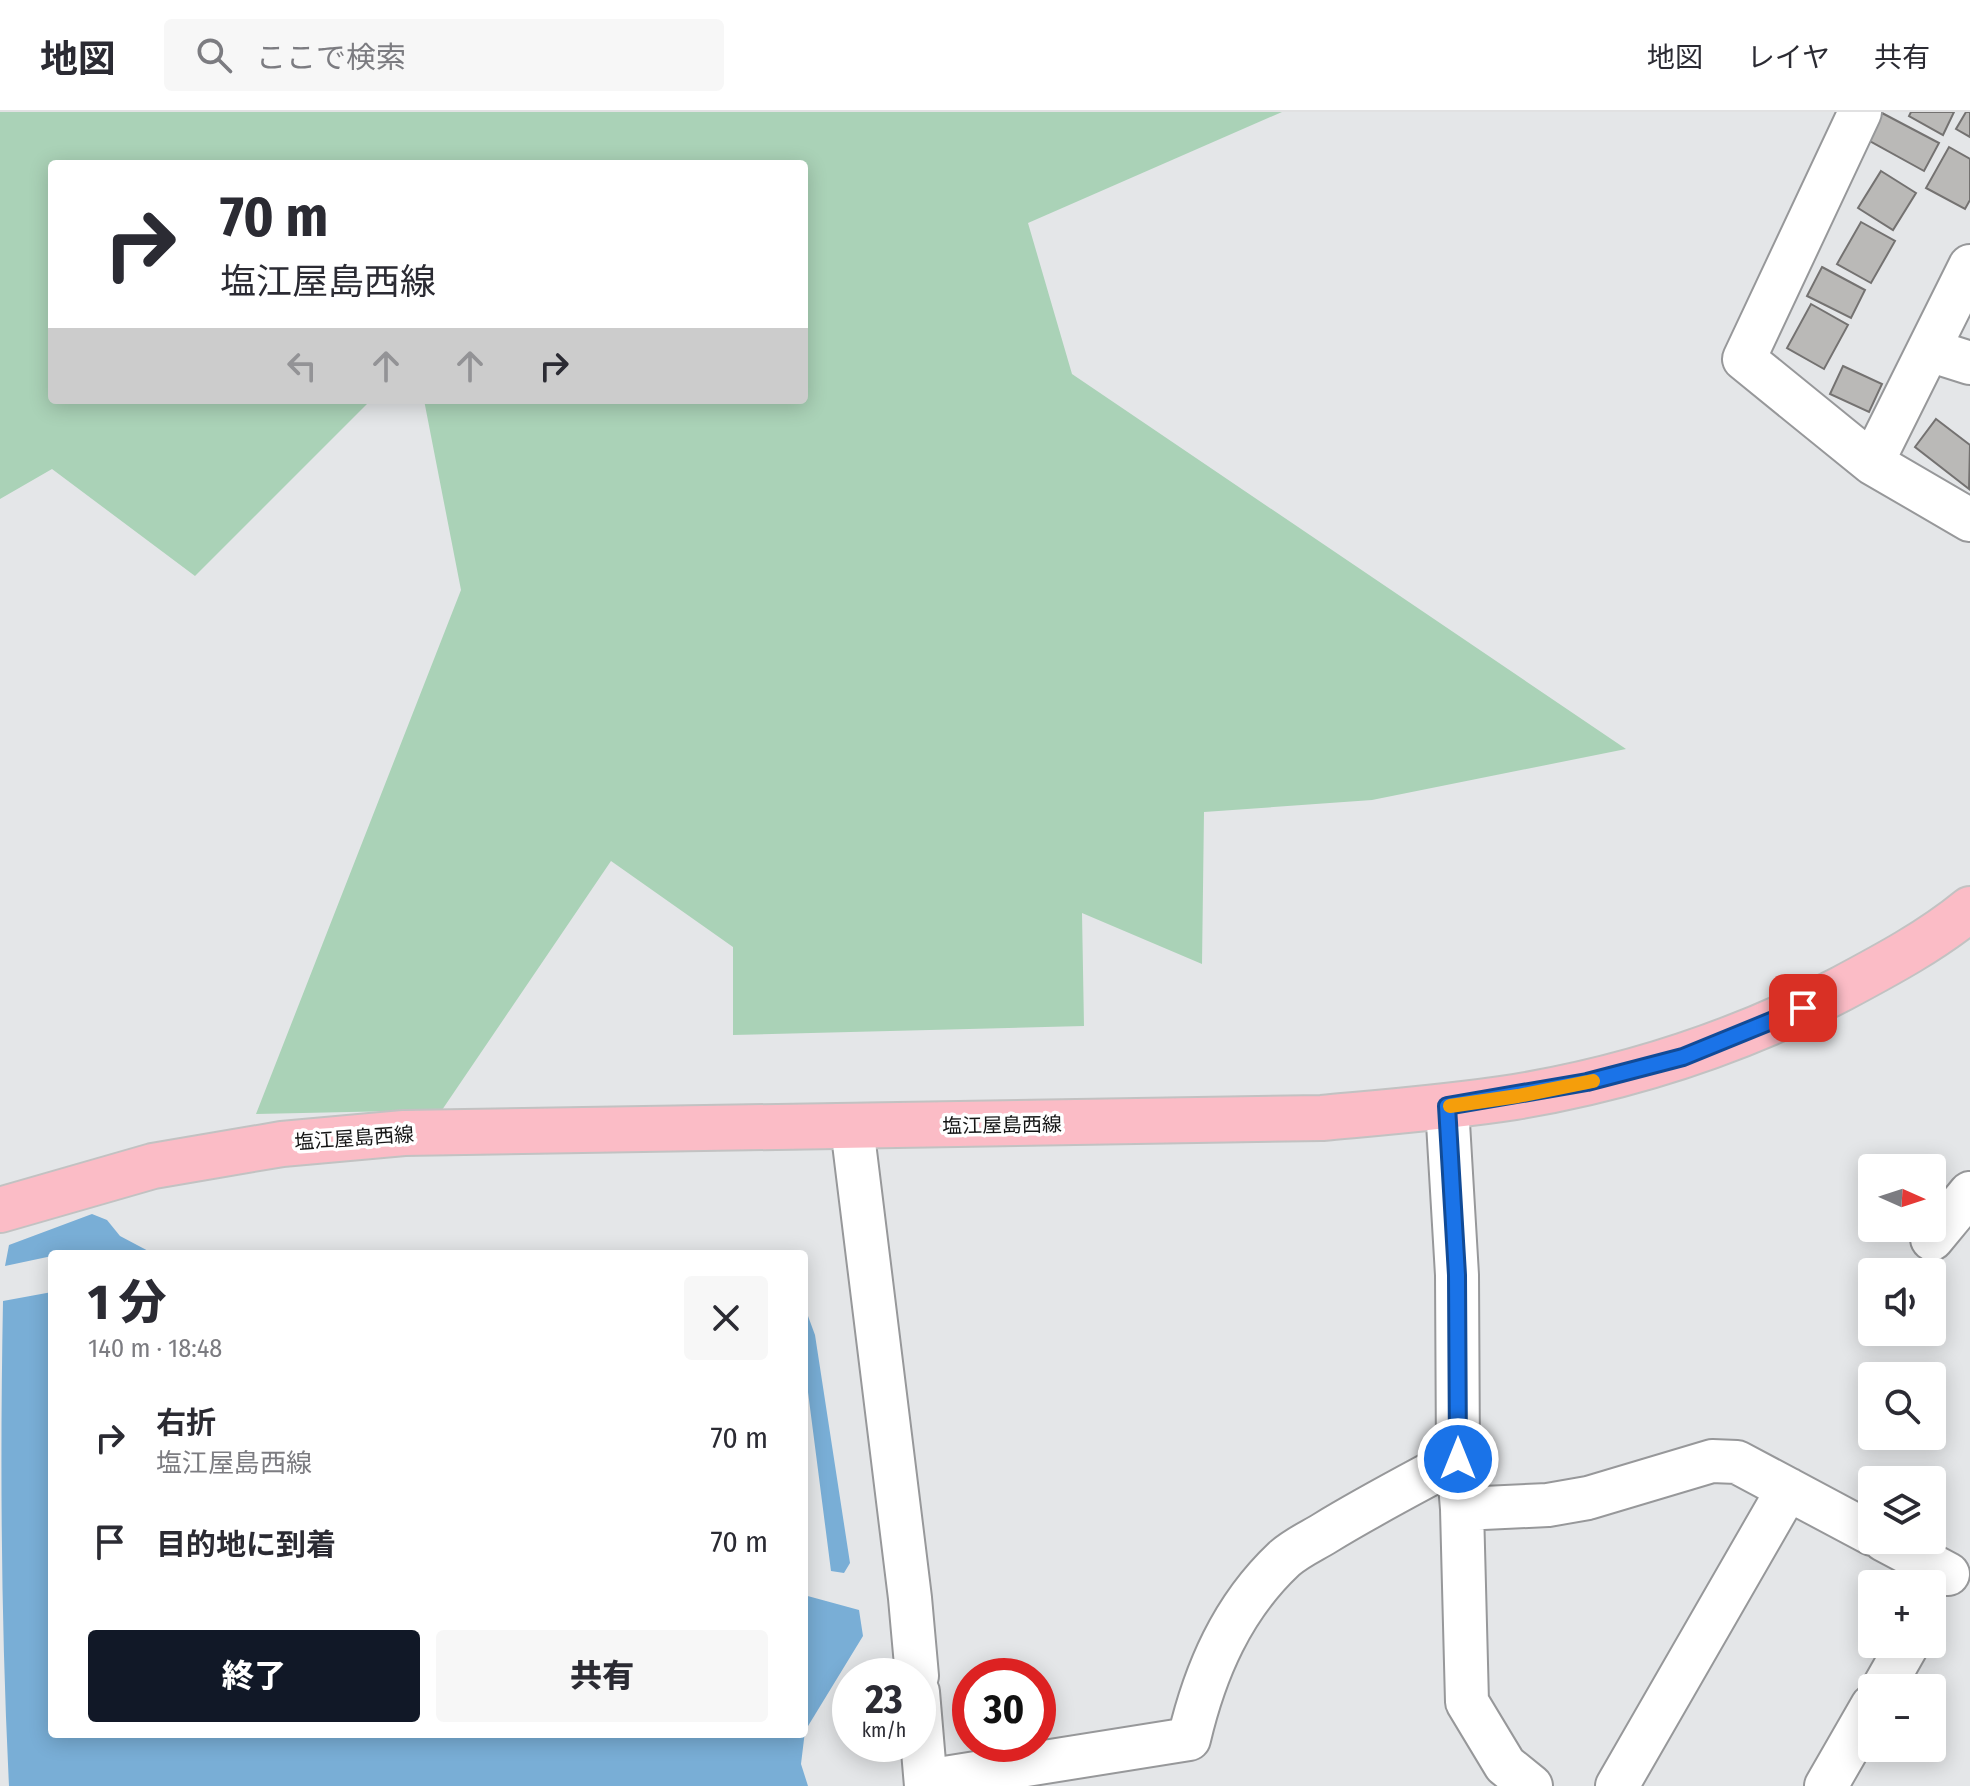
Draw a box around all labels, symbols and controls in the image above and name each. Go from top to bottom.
search box [164,19,724,91]
icon: search [192,33,236,77]
text: 地図 [40,36,116,82]
text: ここで検索 [256,40,406,76]
text: 地図 [1647,41,1703,74]
text: レイヤ [1747,41,1830,74]
text: 共有 [1874,41,1930,74]
text: 70 m [220,184,328,251]
icon: right [88,192,192,296]
text: 塩江屋島西線 [220,260,436,304]
icon: left [280,344,324,388]
icon: ahead [364,344,408,388]
icon: ahead [448,344,492,388]
icon: right [532,344,576,388]
pin [1769,974,1837,1042]
icon: arrive [1781,986,1825,1030]
street label: 塩江屋島西線 [942,1112,1062,1138]
street label: 塩江屋島西線 [293,1122,415,1154]
north arrow [1858,1154,1946,1242]
map controls [1858,1154,1946,1762]
button: sound [1858,1258,1946,1346]
text: 1 分 [88,1274,166,1332]
button: close [684,1276,768,1360]
text: 140 m · 18:48 [88,1333,222,1364]
button: search [1858,1362,1946,1450]
text: 右折 [156,1405,216,1441]
icon: right [88,1416,132,1460]
position arrow [1416,1417,1500,1501]
text: 70 m [710,1420,768,1456]
text: 塩江屋島西線 [156,1448,312,1479]
button: layers [1858,1466,1946,1554]
icon: arrive [88,1520,132,1564]
text: 70 m [710,1524,768,1560]
text: 目的地に到着 [156,1527,336,1563]
button: + [1858,1570,1946,1658]
button: 終了 [88,1630,420,1722]
button: 共有 [436,1630,768,1722]
speed limit sign: 30 [952,1658,1056,1762]
button: − [1858,1674,1946,1762]
text: 23 [865,1676,903,1724]
text: km/h [862,1718,906,1742]

